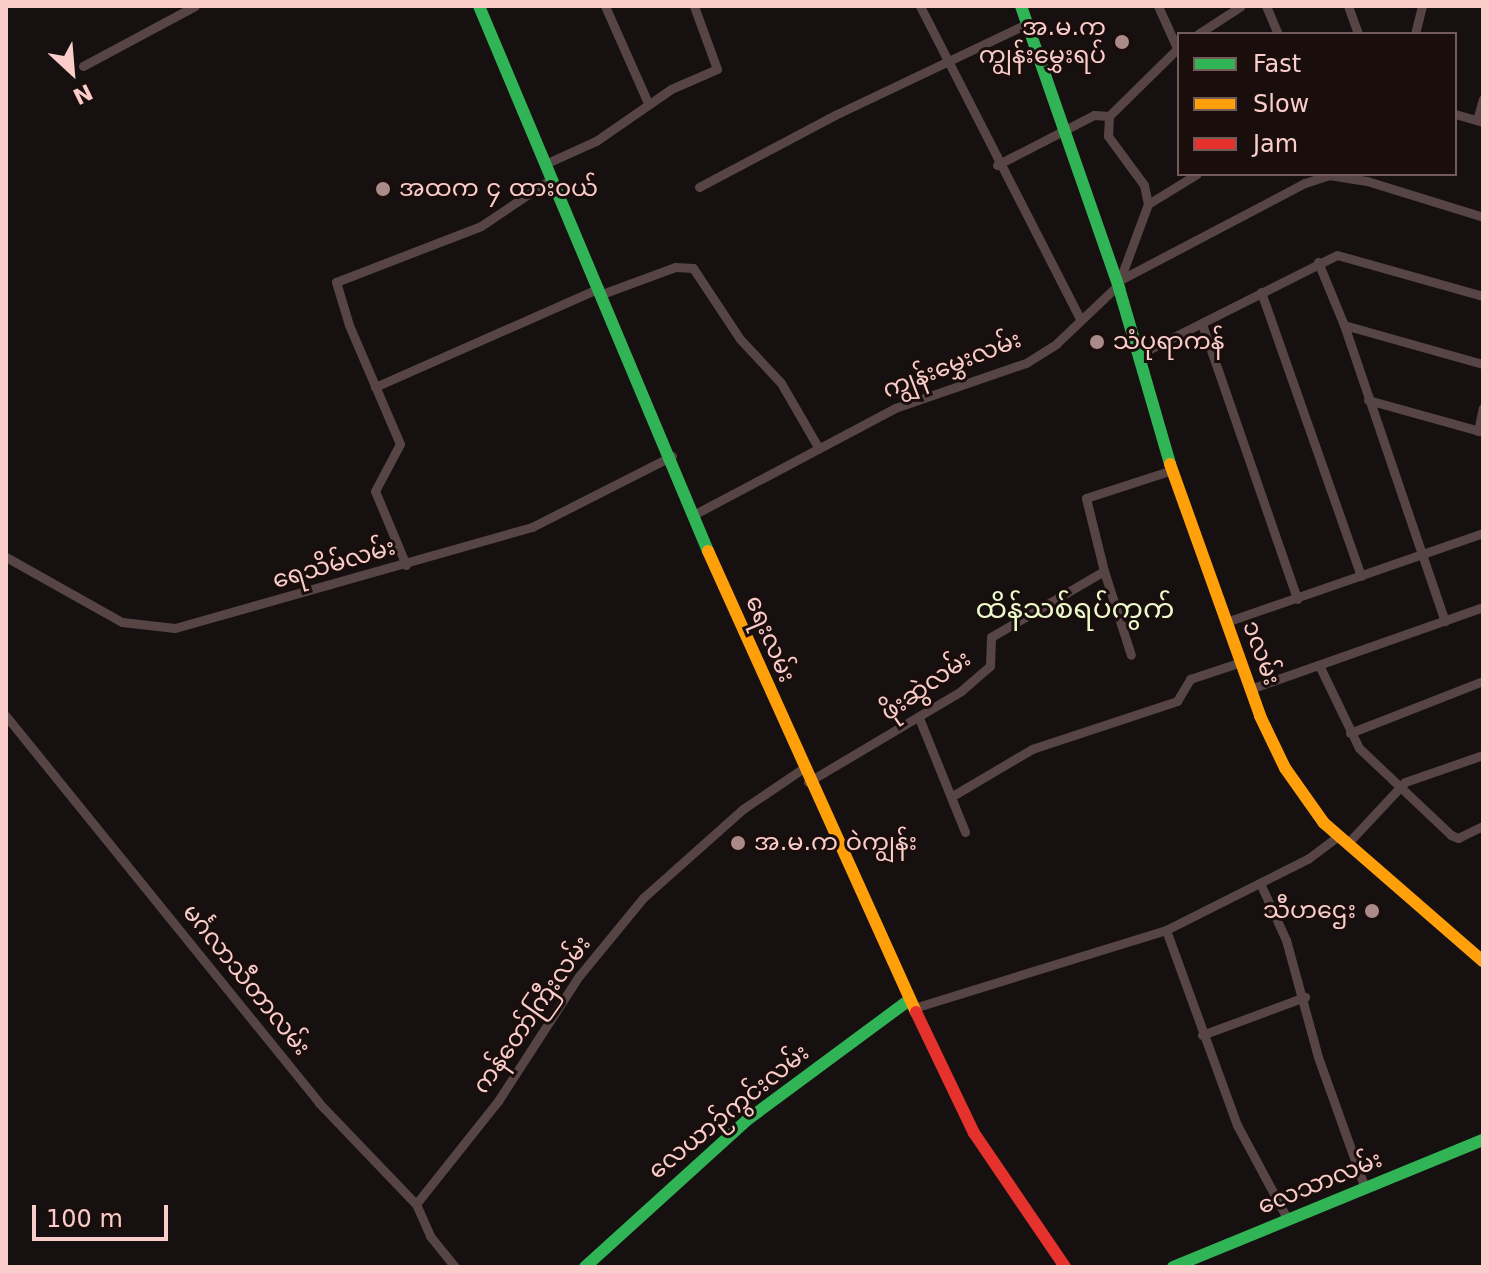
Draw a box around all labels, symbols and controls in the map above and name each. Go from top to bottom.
place label: အ.မ.က ကျွန်းမွှေးရပ် [979,14,1106,70]
north arrow [32,32,112,112]
legend [1177,32,1457,176]
marker: အ.မ.က ကျွန်းမွှေးရပ် [1113,33,1131,51]
text: Fast [1253,50,1301,78]
text: N [69,79,97,109]
text: Slow [1253,90,1309,118]
text: Jam [1253,130,1298,158]
place label: အထက ၄ ထားဝယ် [399,175,598,203]
marker: အထက ၄ ထားဝယ် [374,180,392,198]
street label: ကျွန်းမွှေးလမ်း [879,325,1025,405]
place label: သံပုရာကန် [1113,328,1224,356]
marker: သံပုရာကန် [1088,333,1106,351]
street label: ရေသိမ်လမ်း [269,533,399,595]
street label: ရေးလမ်း [739,591,801,687]
district label: ထိန်သစ်ရပ်ကွက် [975,592,1175,626]
street label: ၁လမ်း [1236,617,1286,689]
street label: ဖိုးဆွဲလမ်း [876,645,976,727]
place label: အ.မ.က ဝဲကျွန်း [754,829,917,857]
marker: အ.မ.က ဝဲကျွန်း [729,834,747,852]
place label: သီဟဌေး [1263,897,1356,925]
street label: မင်္ဂလာသီတာလမ်း [176,898,316,1062]
marker: သီဟဌေး [1363,902,1381,920]
street label: ကန်တော်ကြီးလမ်း [467,931,597,1099]
street label: လေယာဉ်ကွင်းလမ်း [643,1038,815,1186]
street label: လေသာလမ်း [1254,1145,1386,1221]
scale bar [36,1189,172,1239]
text: 100 m [46,1205,123,1233]

